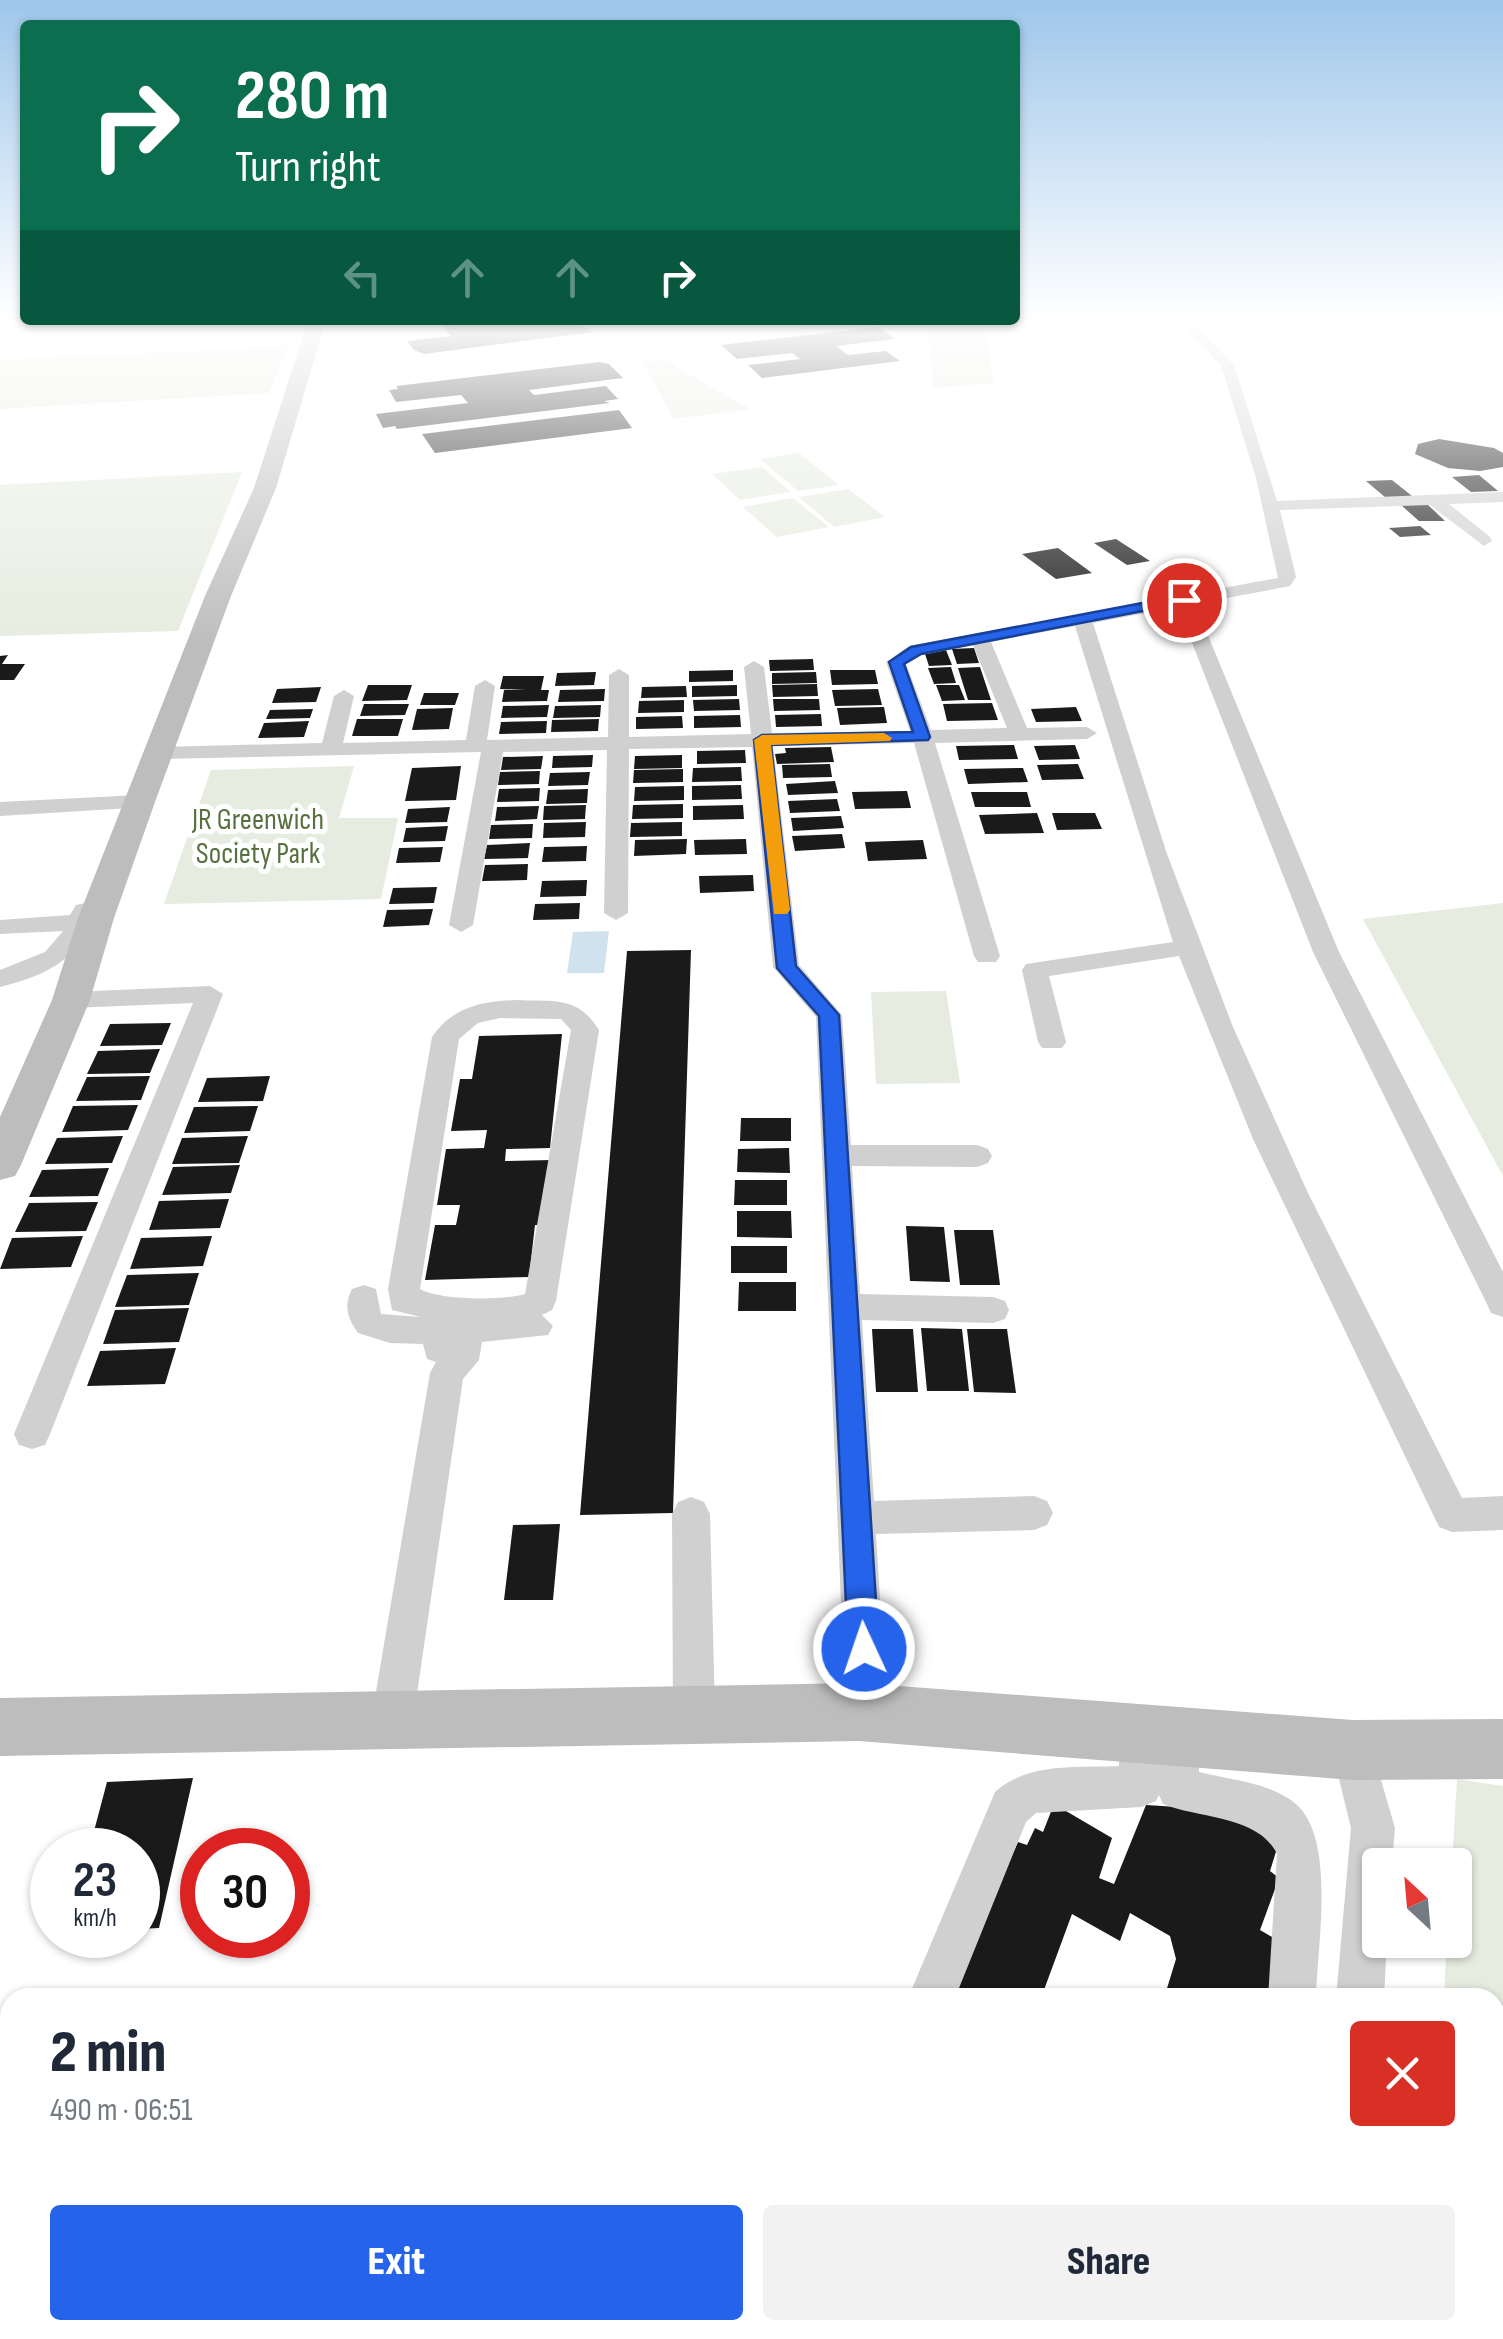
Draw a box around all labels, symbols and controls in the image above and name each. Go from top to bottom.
text: 280 m [235,55,389,139]
icon: right [70,60,200,190]
text: Turn right [235,140,381,195]
icon: left [335,250,390,305]
icon: ahead [440,250,495,305]
icon: ahead [545,250,600,305]
icon: right [650,250,705,305]
pin [1142,558,1227,643]
icon: arrive [1157,573,1212,628]
park label: JR Greenwich Society Park [191,802,324,872]
position arrow [812,1597,916,1701]
speed limit sign: 30 [180,1828,310,1958]
north arrow [1362,1848,1472,1958]
map controls [1362,1848,1472,1958]
text: 23 [73,1851,117,1911]
text: km/h [73,1903,117,1934]
text: 2 min [50,2017,166,2089]
button: close [1350,2021,1455,2126]
text: 490 m · 06:51 [50,2091,192,2130]
button: Exit [50,2205,743,2320]
button: Share [763,2205,1455,2320]

